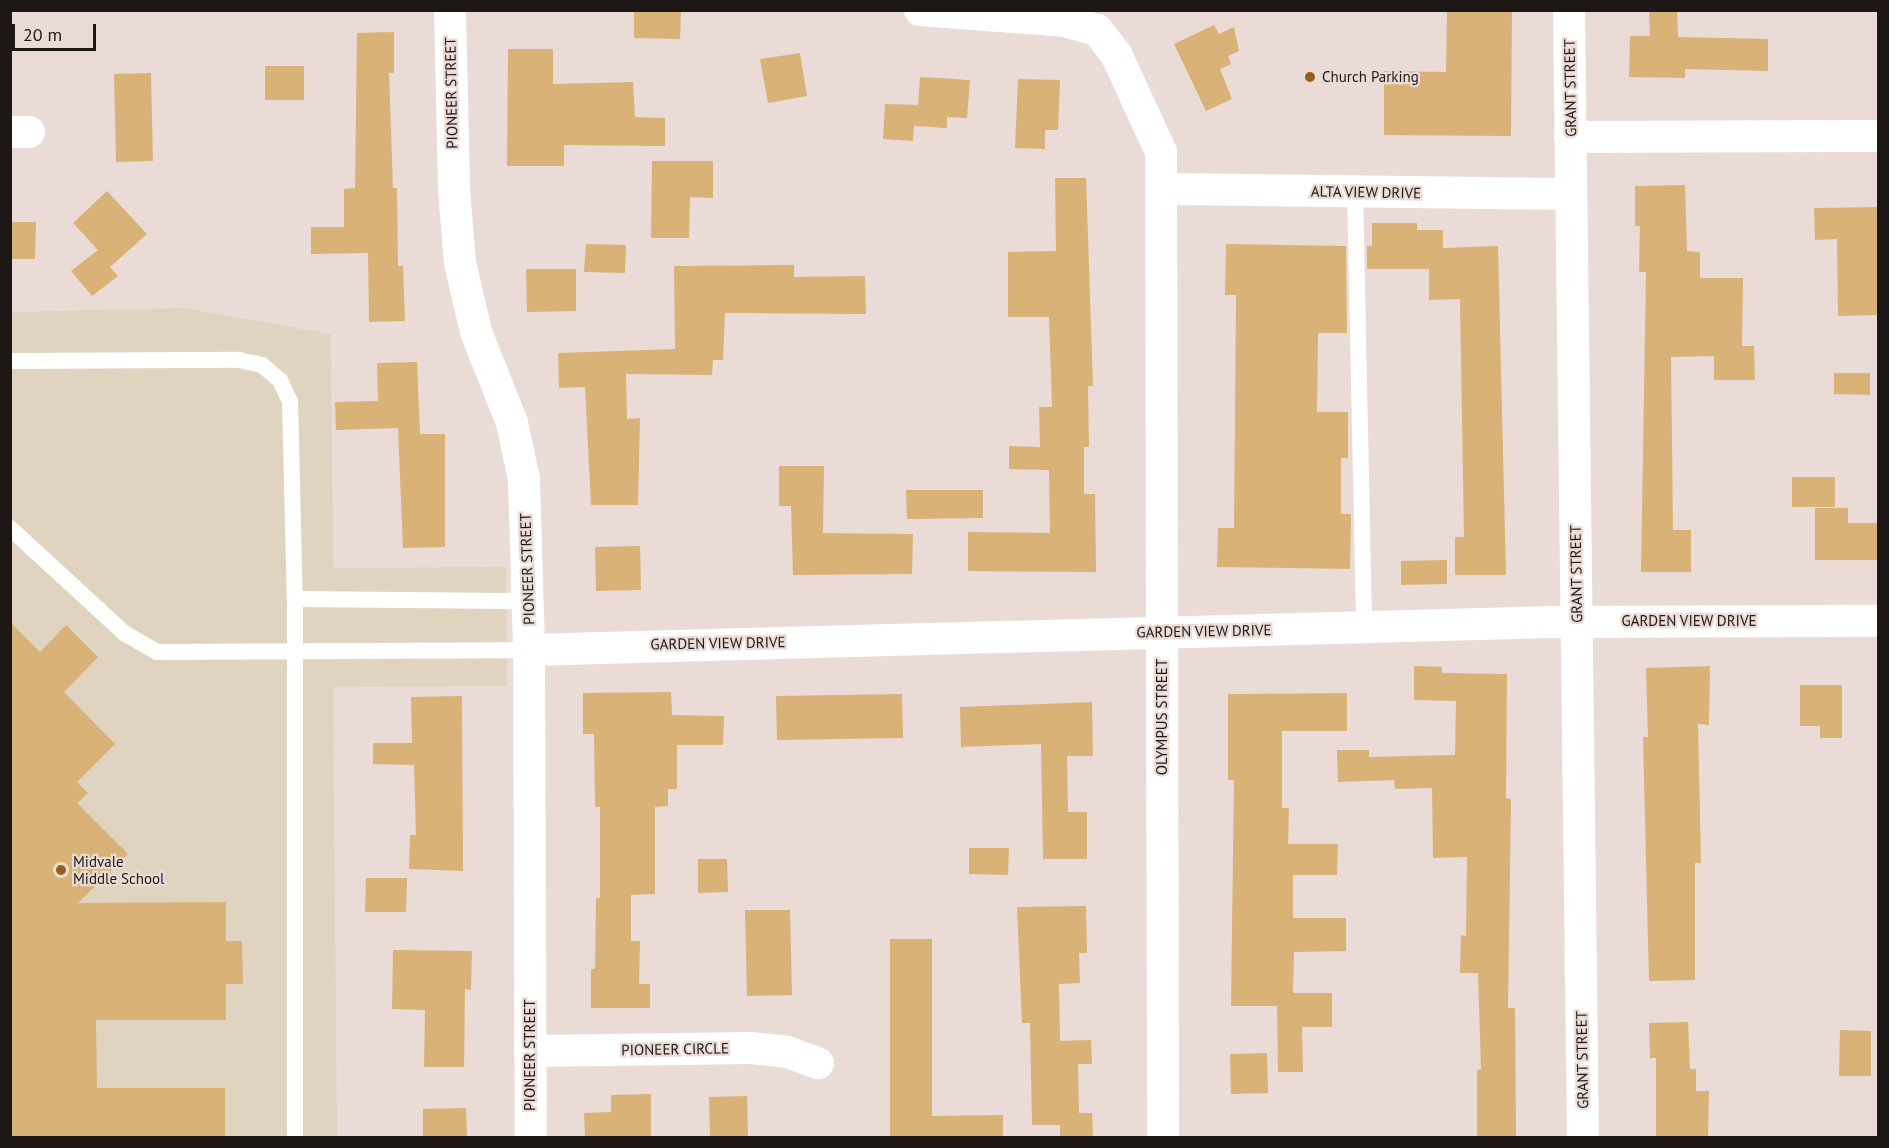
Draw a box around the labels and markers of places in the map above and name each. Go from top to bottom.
place label: Church Parking [1322,68,1419,86]
marker: Church Parking [1303,70,1317,84]
place label: Midvale Middle School [73,852,164,887]
marker: Midvale Middle School [54,863,68,877]

